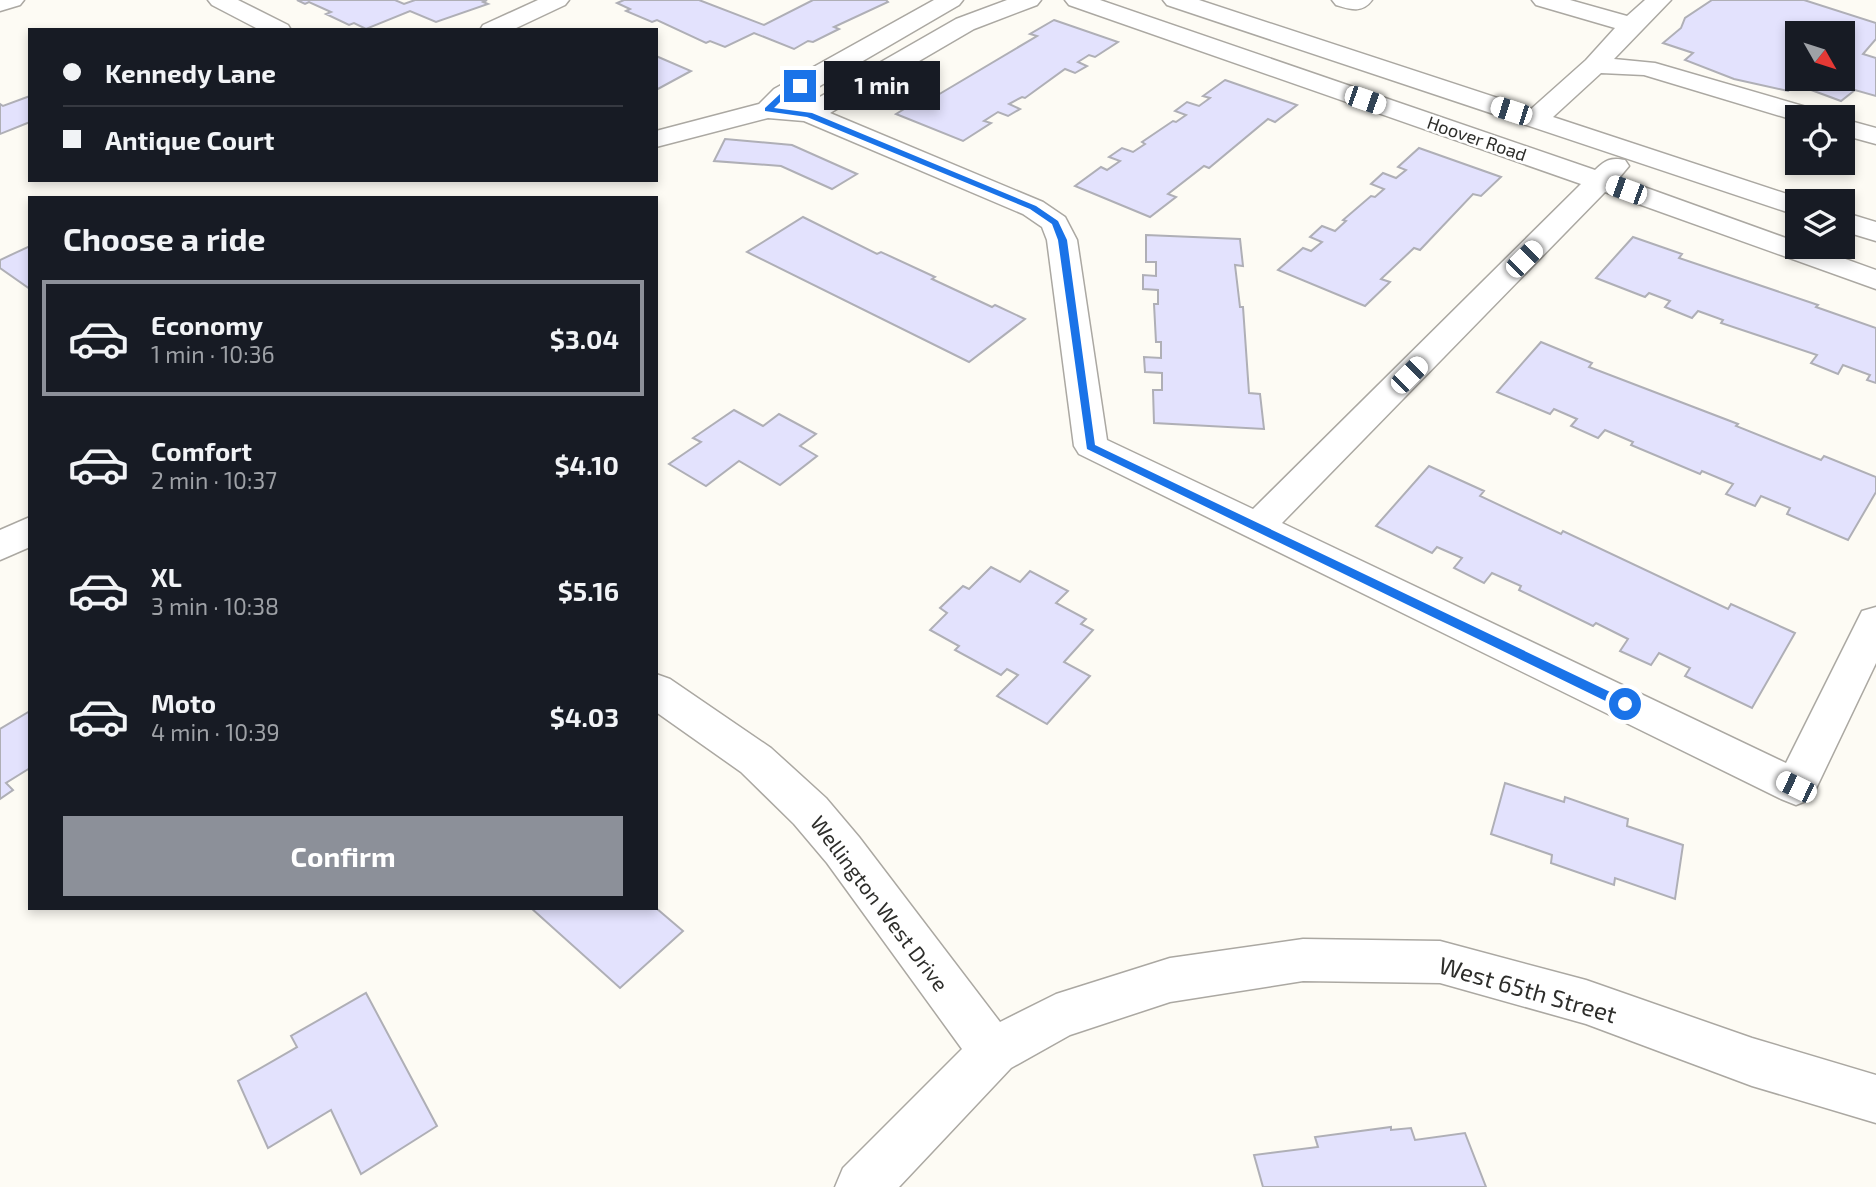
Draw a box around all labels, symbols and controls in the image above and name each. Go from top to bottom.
north arrow [1785,21,1855,91]
map controls [1785,21,1855,259]
text: Kennedy Lane [105,57,276,88]
callout: 1 min [824,62,940,110]
route end [784,70,816,102]
text: 1 min [854,71,910,99]
car [1342,83,1389,117]
car [1488,95,1535,127]
button: locate [1785,105,1855,175]
street label: Hoover Road [1424,111,1530,165]
text: Antique Court [105,124,274,155]
car [1603,173,1650,207]
button: layers [1785,189,1855,259]
text: Choose a ride [63,219,266,257]
car [1502,237,1547,281]
icon: car [67,307,130,370]
text: Economy [151,309,263,340]
text: $3.04 [550,323,619,354]
text: 1 min · 10:36 [151,340,275,368]
car [1387,353,1432,397]
icon: car [67,433,130,496]
text: Comfort [151,435,252,466]
text: $4.10 [555,449,619,480]
text: 2 min · 10:37 [151,466,277,494]
icon: car [67,559,130,622]
text: XL [151,561,182,592]
text: $5.16 [558,575,619,606]
text: 3 min · 10:38 [151,592,279,620]
icon: car [67,685,130,748]
text: Moto [151,687,216,718]
route start [1609,688,1641,720]
text: $4.03 [550,701,619,732]
text: 4 min · 10:39 [151,718,280,746]
car [1773,768,1820,806]
street label: Wellington West Drive [806,810,954,996]
button: Confirm [63,816,623,896]
street label: West 65th Street [1436,950,1620,1028]

